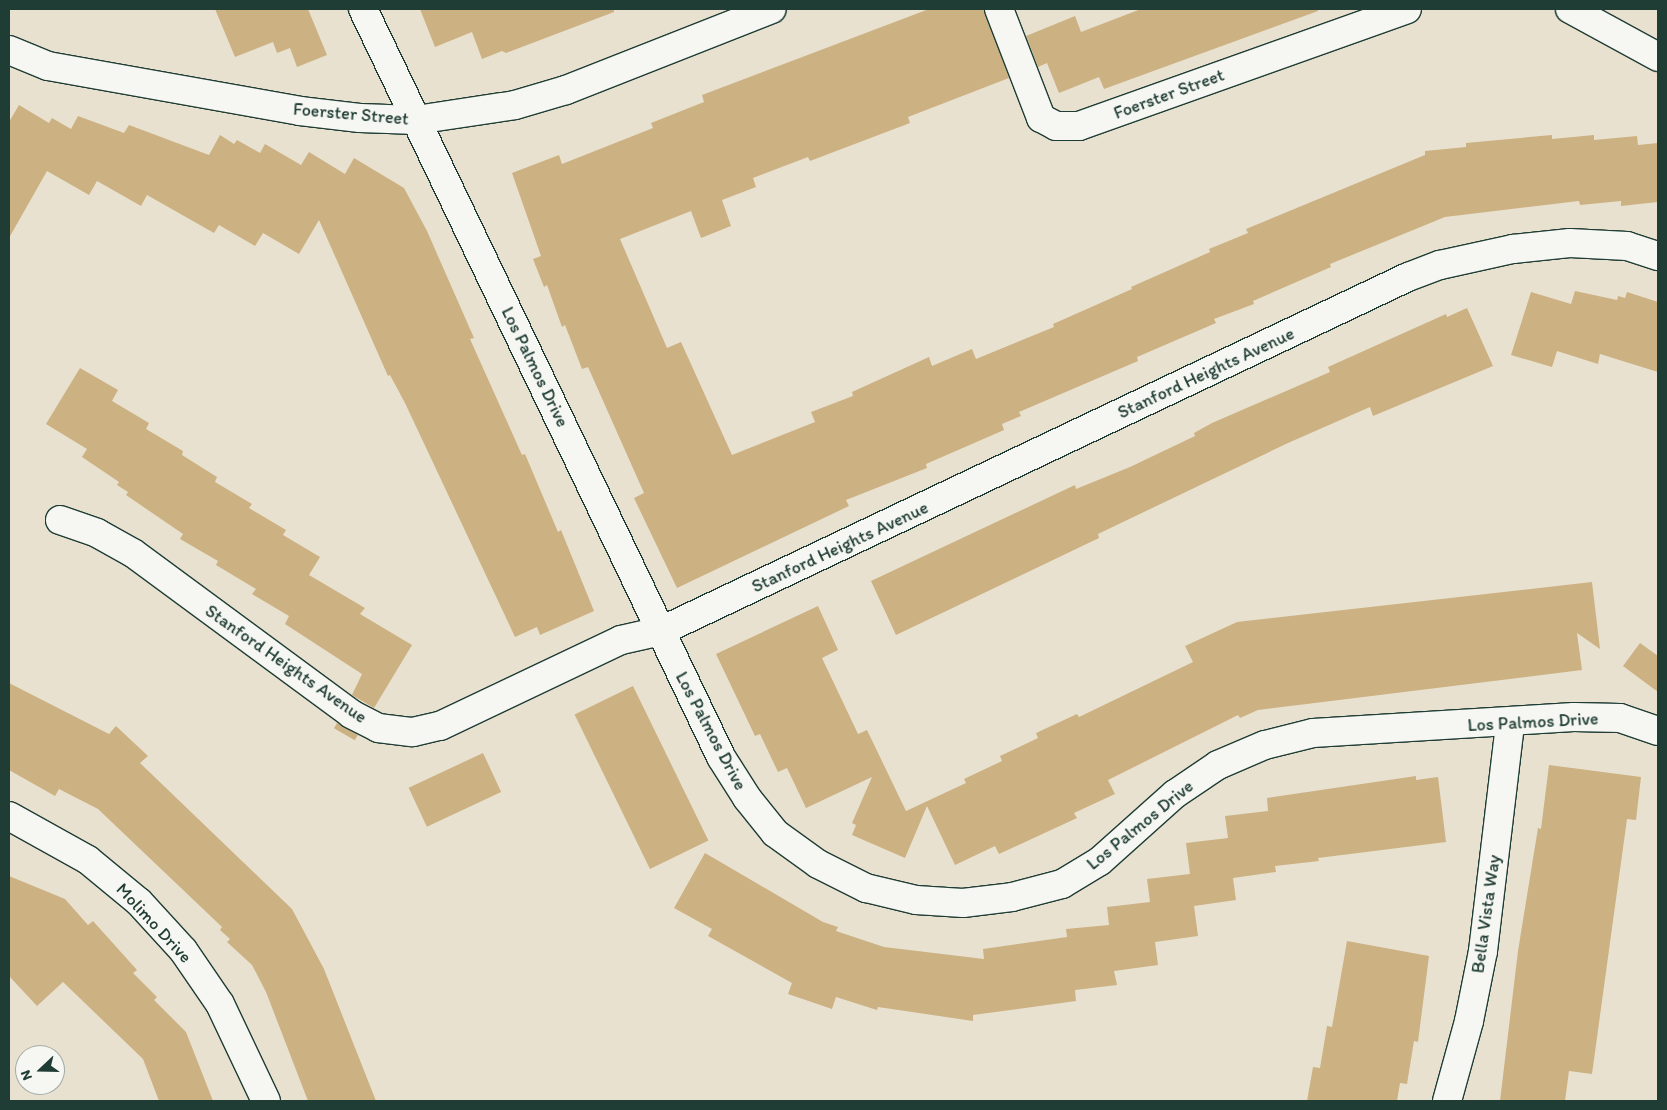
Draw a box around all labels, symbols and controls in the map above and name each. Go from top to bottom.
street label: Foerster Street [1111,64,1227,124]
street label: Foerster Street [292,98,410,130]
street label: Los Palmos Drive [497,303,573,431]
street label: Stanford Heights Avenue [1115,323,1297,423]
street label: Stanford Heights Avenue [749,497,931,597]
street label: Stanford Heights Avenue [201,600,371,728]
street label: Los Palmos Drive [671,668,751,794]
street label: Los Palmos Drive [1467,708,1599,736]
street label: Los Palmos Drive [1082,775,1198,875]
street label: Bella Vista Way [1467,854,1505,974]
street label: Molimo Drive [112,879,196,967]
north arrow [15,1045,65,1095]
text: N [17,1068,36,1083]

